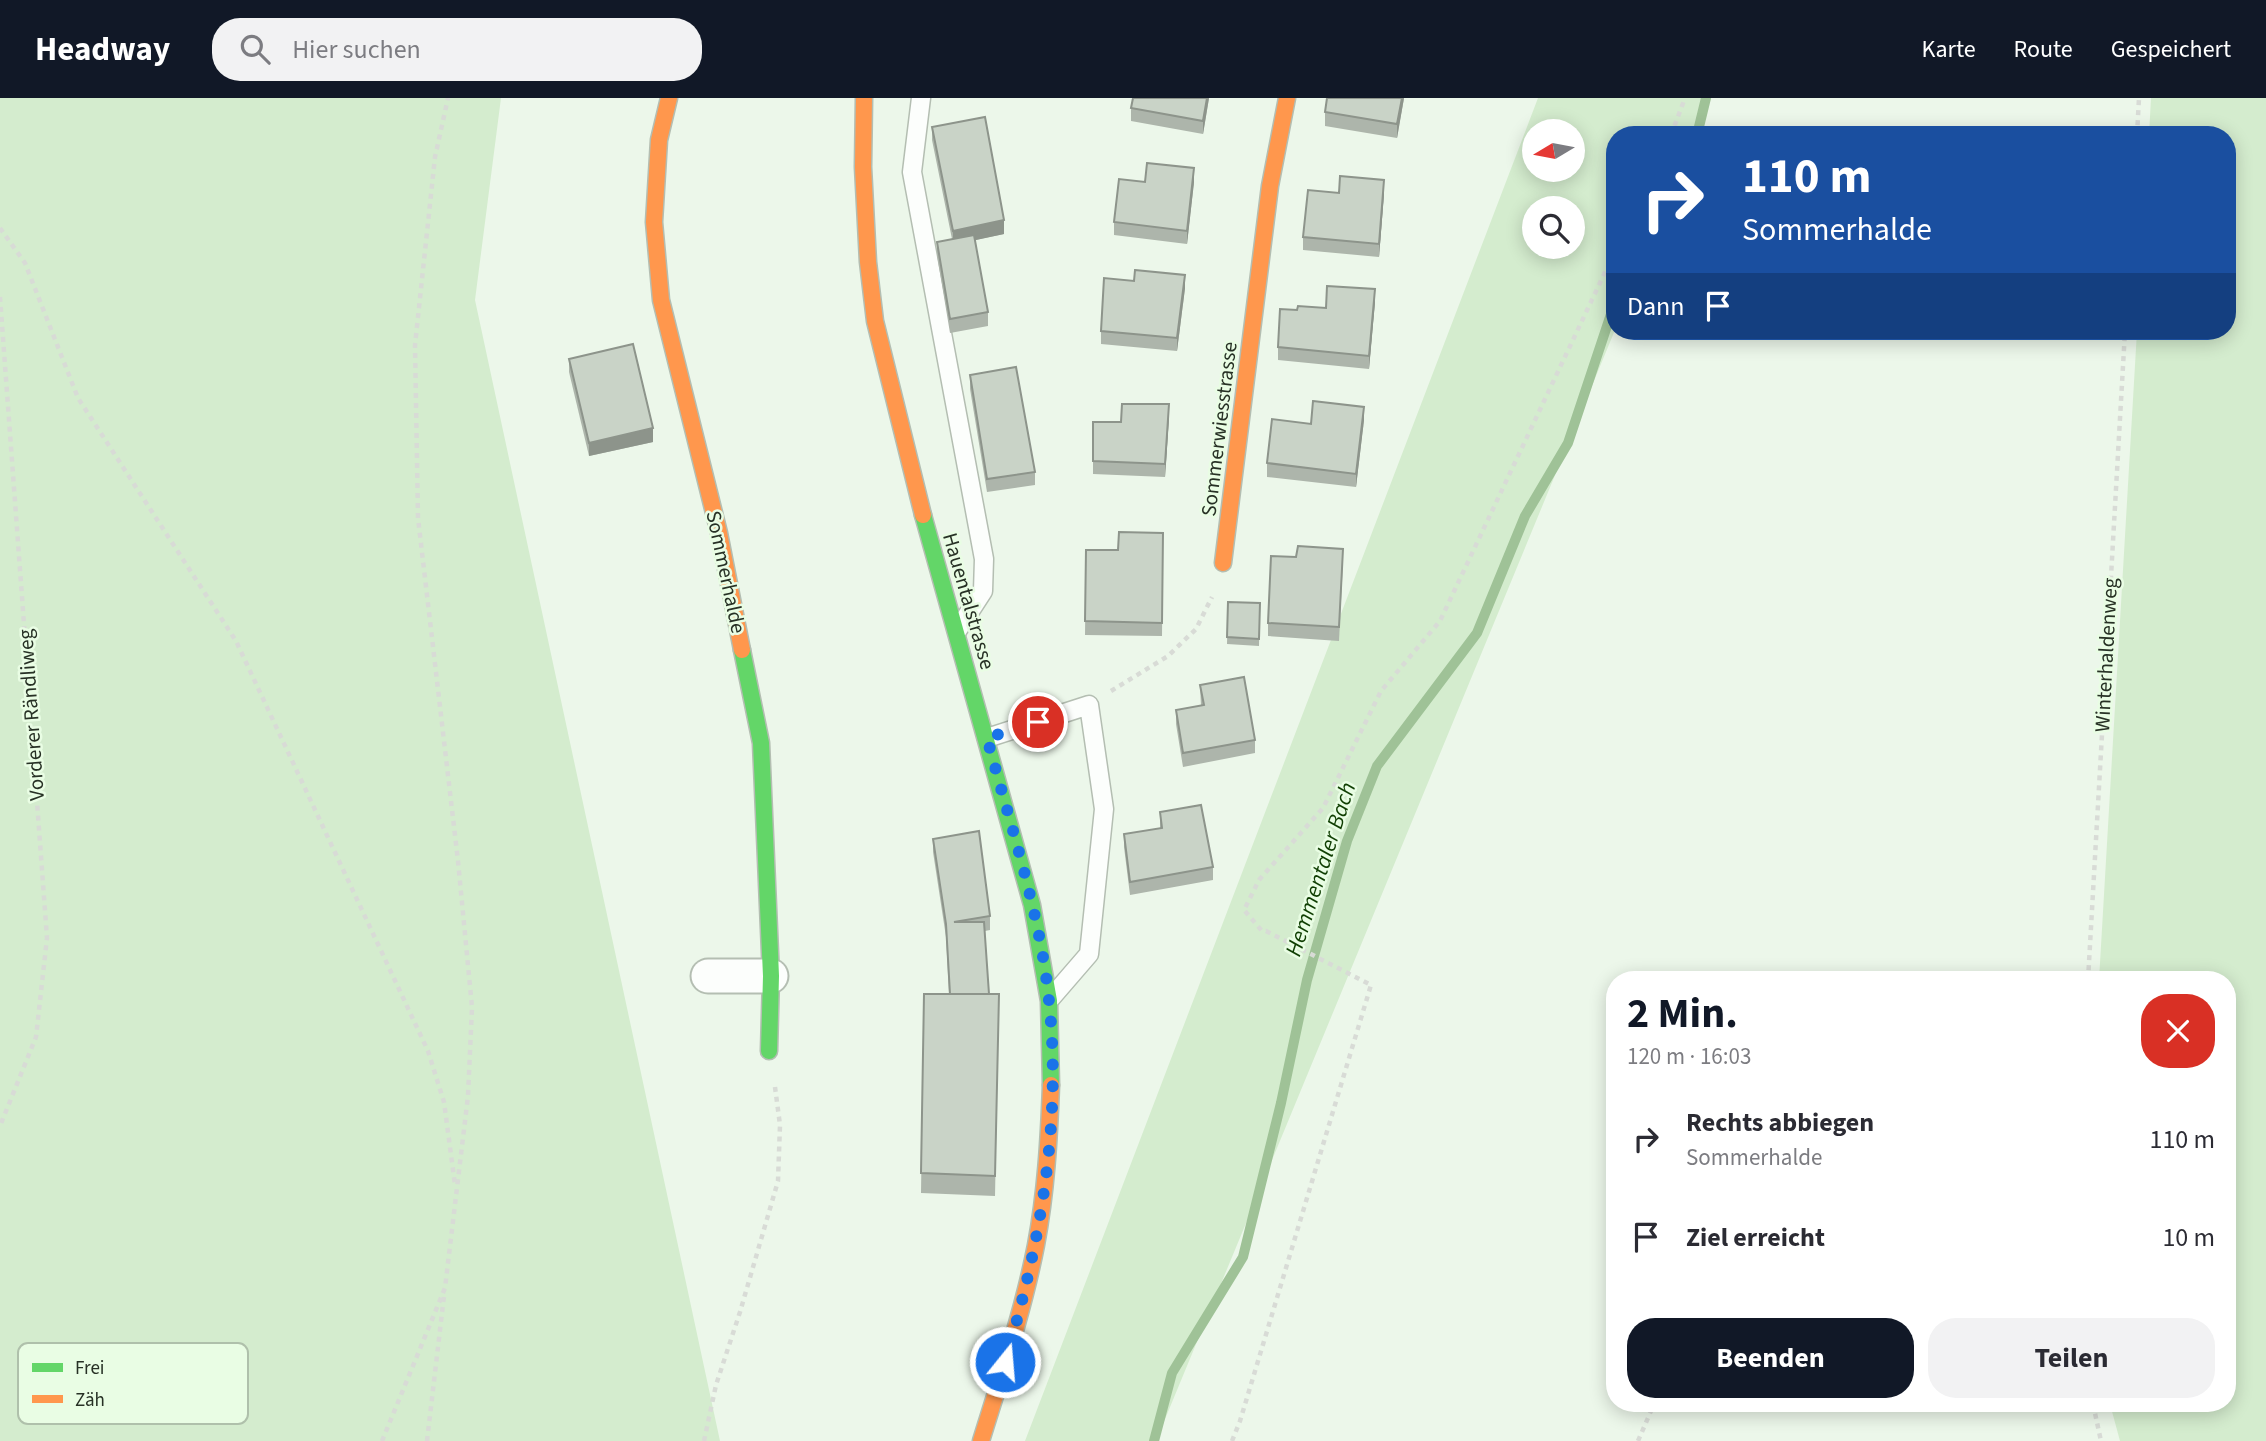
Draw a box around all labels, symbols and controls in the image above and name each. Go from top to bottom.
search box [212,18,702,81]
text: Headway [35,26,170,73]
icon: search [236,30,274,68]
text: Hier suchen [292,31,421,68]
text: Karte [1922,32,1976,67]
text: Route [2014,32,2073,67]
text: Gespeichert [2111,32,2231,67]
north arrow [1522,119,1586,182]
map controls [1522,119,1585,259]
text: 110 m [1742,142,1871,212]
icon: right [1627,154,1718,245]
button: search [1522,196,1585,259]
text: Sommerhalde [1742,207,1932,253]
icon: arrive [1699,287,1737,325]
text: Dann [1627,288,1685,325]
street label: Sommerwiesstrasse [1193,340,1245,518]
street label: Sommerhalde [698,508,754,636]
street label: Hauentalstrasse [935,529,1003,673]
street label: Winterhaldenweg [2087,577,2125,733]
street label: Vorderer Rändliweg [10,628,52,802]
pin [1008,692,1068,752]
icon: arrive [1019,703,1057,741]
water label: Hemmentaler Bach [1277,778,1364,961]
text: 2 Min. [1627,984,1738,1044]
button: close [2141,994,2215,1068]
text: 120 m · 16:03 [1627,1040,1751,1073]
text: Rechts abbiegen [1686,1104,1874,1141]
icon: right [1627,1120,1665,1158]
text: 110 m [2149,1121,2215,1158]
text: Sommerhalde [1686,1141,1822,1174]
icon: arrive [1627,1218,1665,1256]
text: Ziel erreicht [1686,1219,1825,1256]
text: 10 m [2162,1219,2215,1256]
button: Beenden [1627,1318,1914,1398]
button: Teilen [1928,1318,2215,1398]
position arrow [968,1325,1042,1399]
legend [18,1343,248,1424]
text: Frei [75,1355,105,1382]
text: Zäh [75,1387,105,1414]

